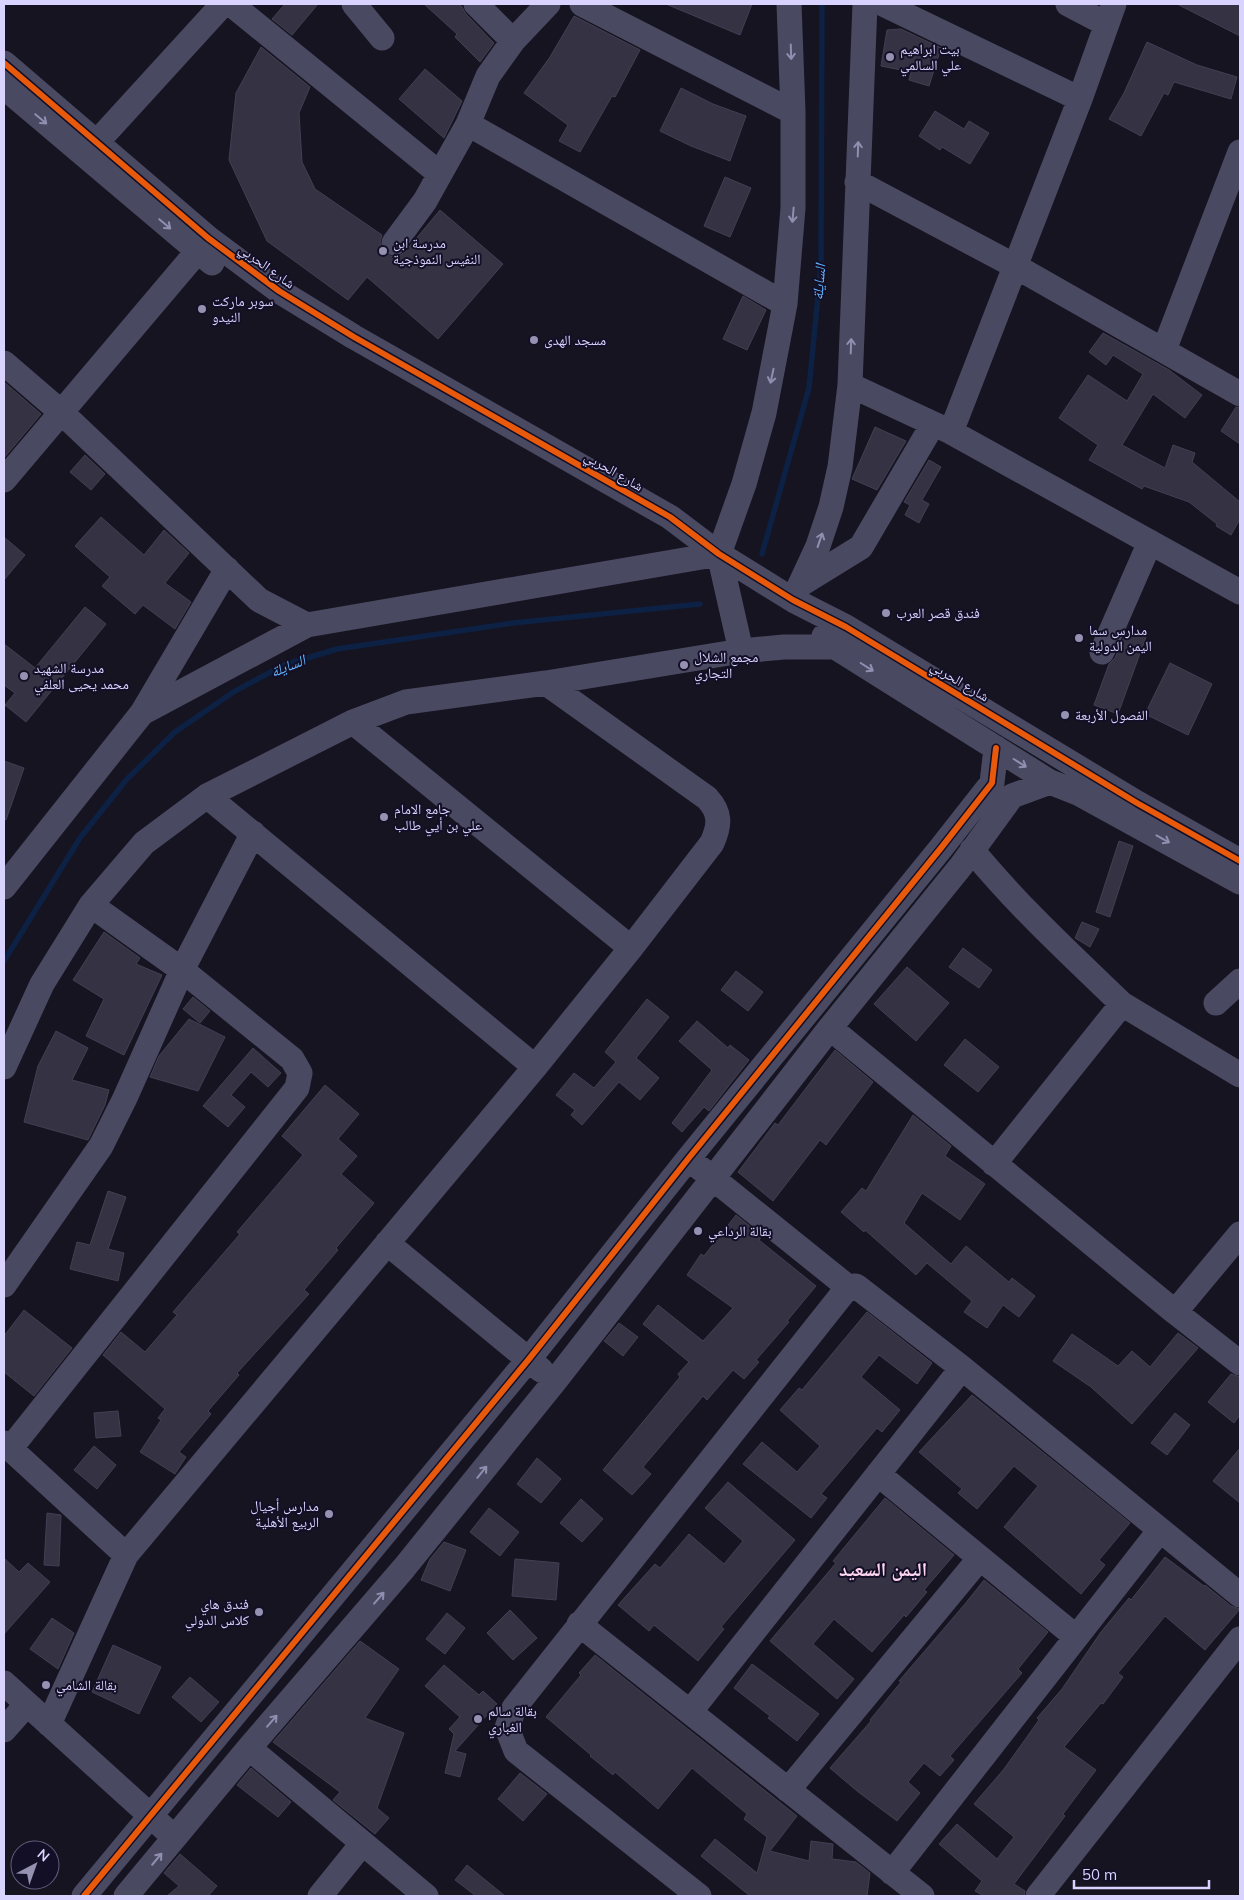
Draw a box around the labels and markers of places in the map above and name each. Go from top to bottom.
place label: بيت ابراهيم علي السالمي [900,40,961,77]
marker: بيت ابراهيم علي السالمي [884,51,896,63]
place label: مدرسة ابن النفيس النموذجية [393,234,481,268]
marker: مدرسة ابن النفيس النموذجية [377,245,389,257]
place label: سوبر ماركت النيدو [212,292,274,326]
marker: سوبر ماركت النيدو [196,303,208,315]
place label: مسجد الهدى [544,331,606,349]
marker: مسجد الهدى [528,334,540,346]
place label: فندق قصر العرب [896,604,980,622]
marker: فندق قصر العرب [880,607,892,619]
place label: مدارس سما اليمن الدولية [1089,621,1152,655]
marker: مدارس سما اليمن الدولية [1073,632,1085,644]
place label: مجمع الشلال التجاري [694,648,758,685]
place label: مدرسة الشهيد محمد يحيى العلفي [34,659,129,696]
marker: مجمع الشلال التجاري [678,659,690,671]
marker: مدرسة الشهيد محمد يحيى العلفي [18,670,30,682]
place label: الفصول الأربعة [1075,706,1148,724]
marker: الفصول الأربعة [1059,709,1071,721]
place label: جامع الامام علي بن أيي طالب [394,800,482,837]
marker: جامع الامام علي بن أيي طالب [378,811,390,823]
place label: بقالة الرداعي [708,1222,772,1243]
marker: بقالة الرداعي [692,1225,704,1237]
place label: مدارس أجيال الربيع الأهلية [250,1497,319,1532]
marker: مدارس أجيال الربيع الأهلية [323,1508,335,1520]
place label: فندق هاي كلاس الدولي [185,1595,249,1632]
marker: فندق هاي كلاس الدولي [253,1606,265,1618]
place label: بقالة الشامي [56,1676,117,1697]
marker: بقالة الشامي [40,1679,52,1691]
place label: بقالة سالم الغباري [488,1702,537,1739]
marker: بقالة سالم الغباري [472,1713,484,1725]

